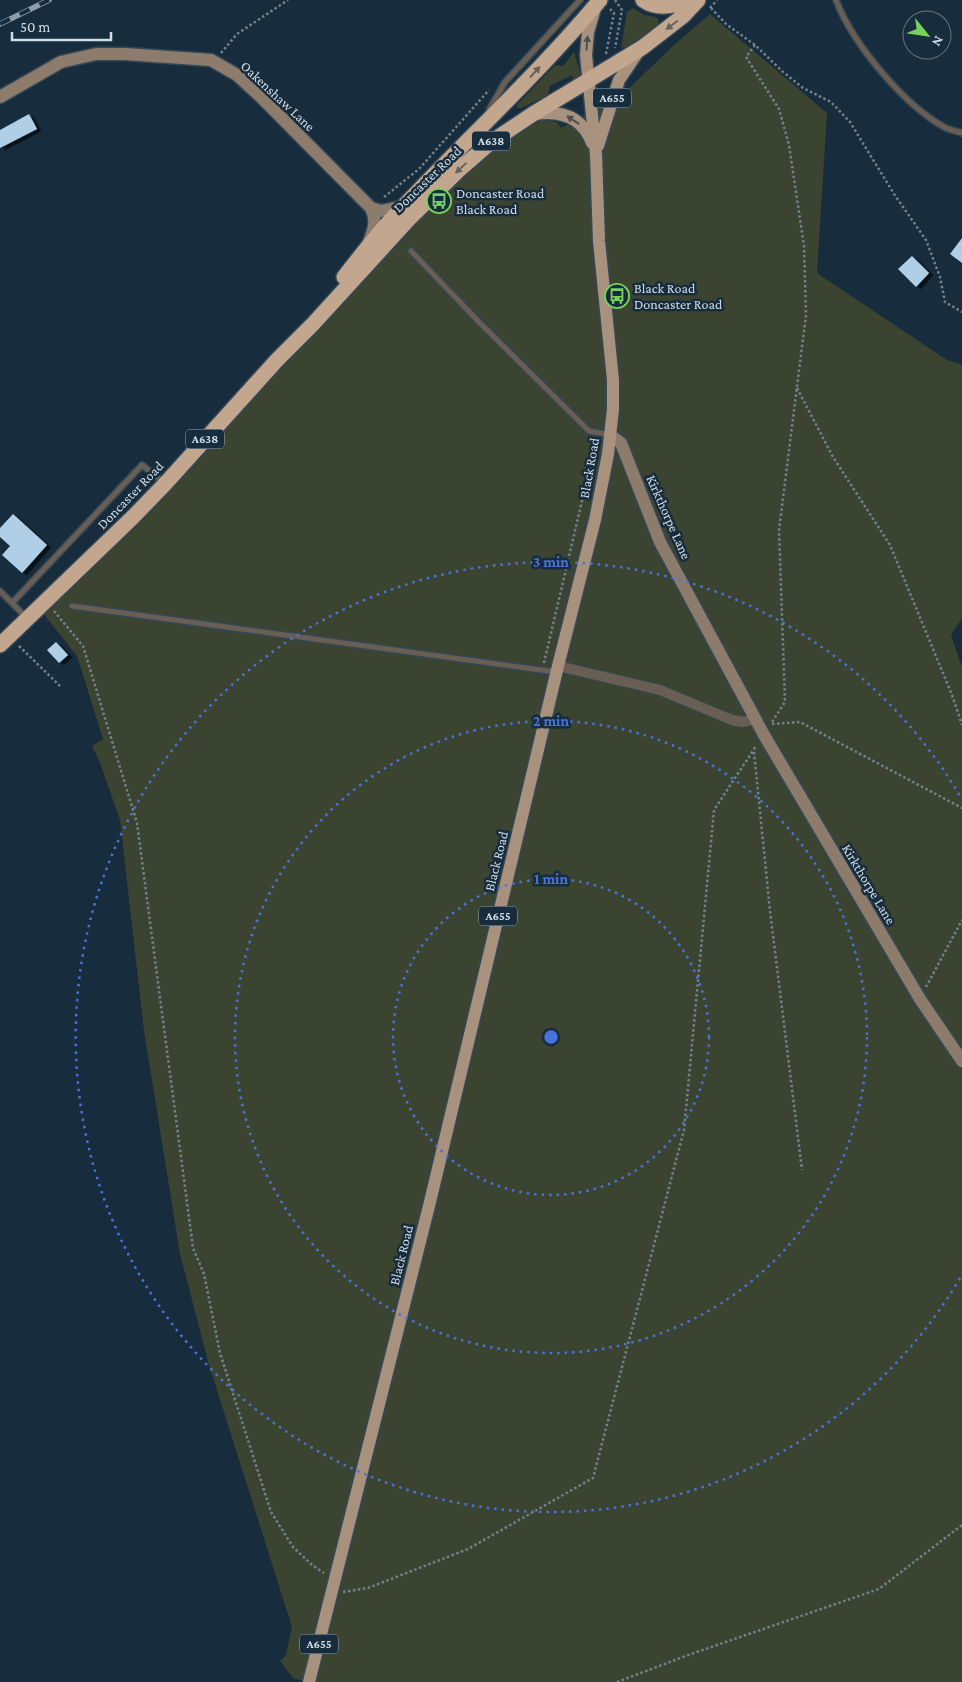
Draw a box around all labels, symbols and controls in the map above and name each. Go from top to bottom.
scale bar [12,10,111,42]
north arrow [902,10,952,60]
text: 50 m [20,19,50,35]
one-way arrow [666,19,679,30]
text: N [929,33,948,50]
one-way arrow [583,34,591,50]
street label: Oakenshaw Lane [238,58,318,134]
one-way arrow [529,65,540,78]
road number: A655 [593,89,631,108]
one-way arrow [566,116,580,125]
road number: A638 [472,132,510,150]
street label: Doncaster Road [390,142,465,215]
one-way arrow [456,162,468,174]
place label: Doncaster Road Black Road [456,185,545,217]
bus stop icon: Doncaster Road Black Road [426,188,452,214]
place label: Black Road Doncaster Road [634,280,723,312]
bus stop icon: Black Road Doncaster Road [604,283,630,309]
road number: A638 [186,429,224,448]
street label: Black Road [576,436,602,500]
street label: Doncaster Road [94,457,167,532]
street label: Kirkthorpe Lane [643,472,695,562]
text: 3 min [533,554,569,570]
text: 2 min [533,713,569,729]
street label: Black Road [481,829,511,893]
street label: Kirkthorpe Lane [839,841,899,927]
text: 1 min [534,871,568,887]
road number: A655 [479,906,517,926]
centre of rings [542,1028,560,1046]
street label: Black Road [386,1223,416,1287]
road number: A655 [300,1635,338,1654]

